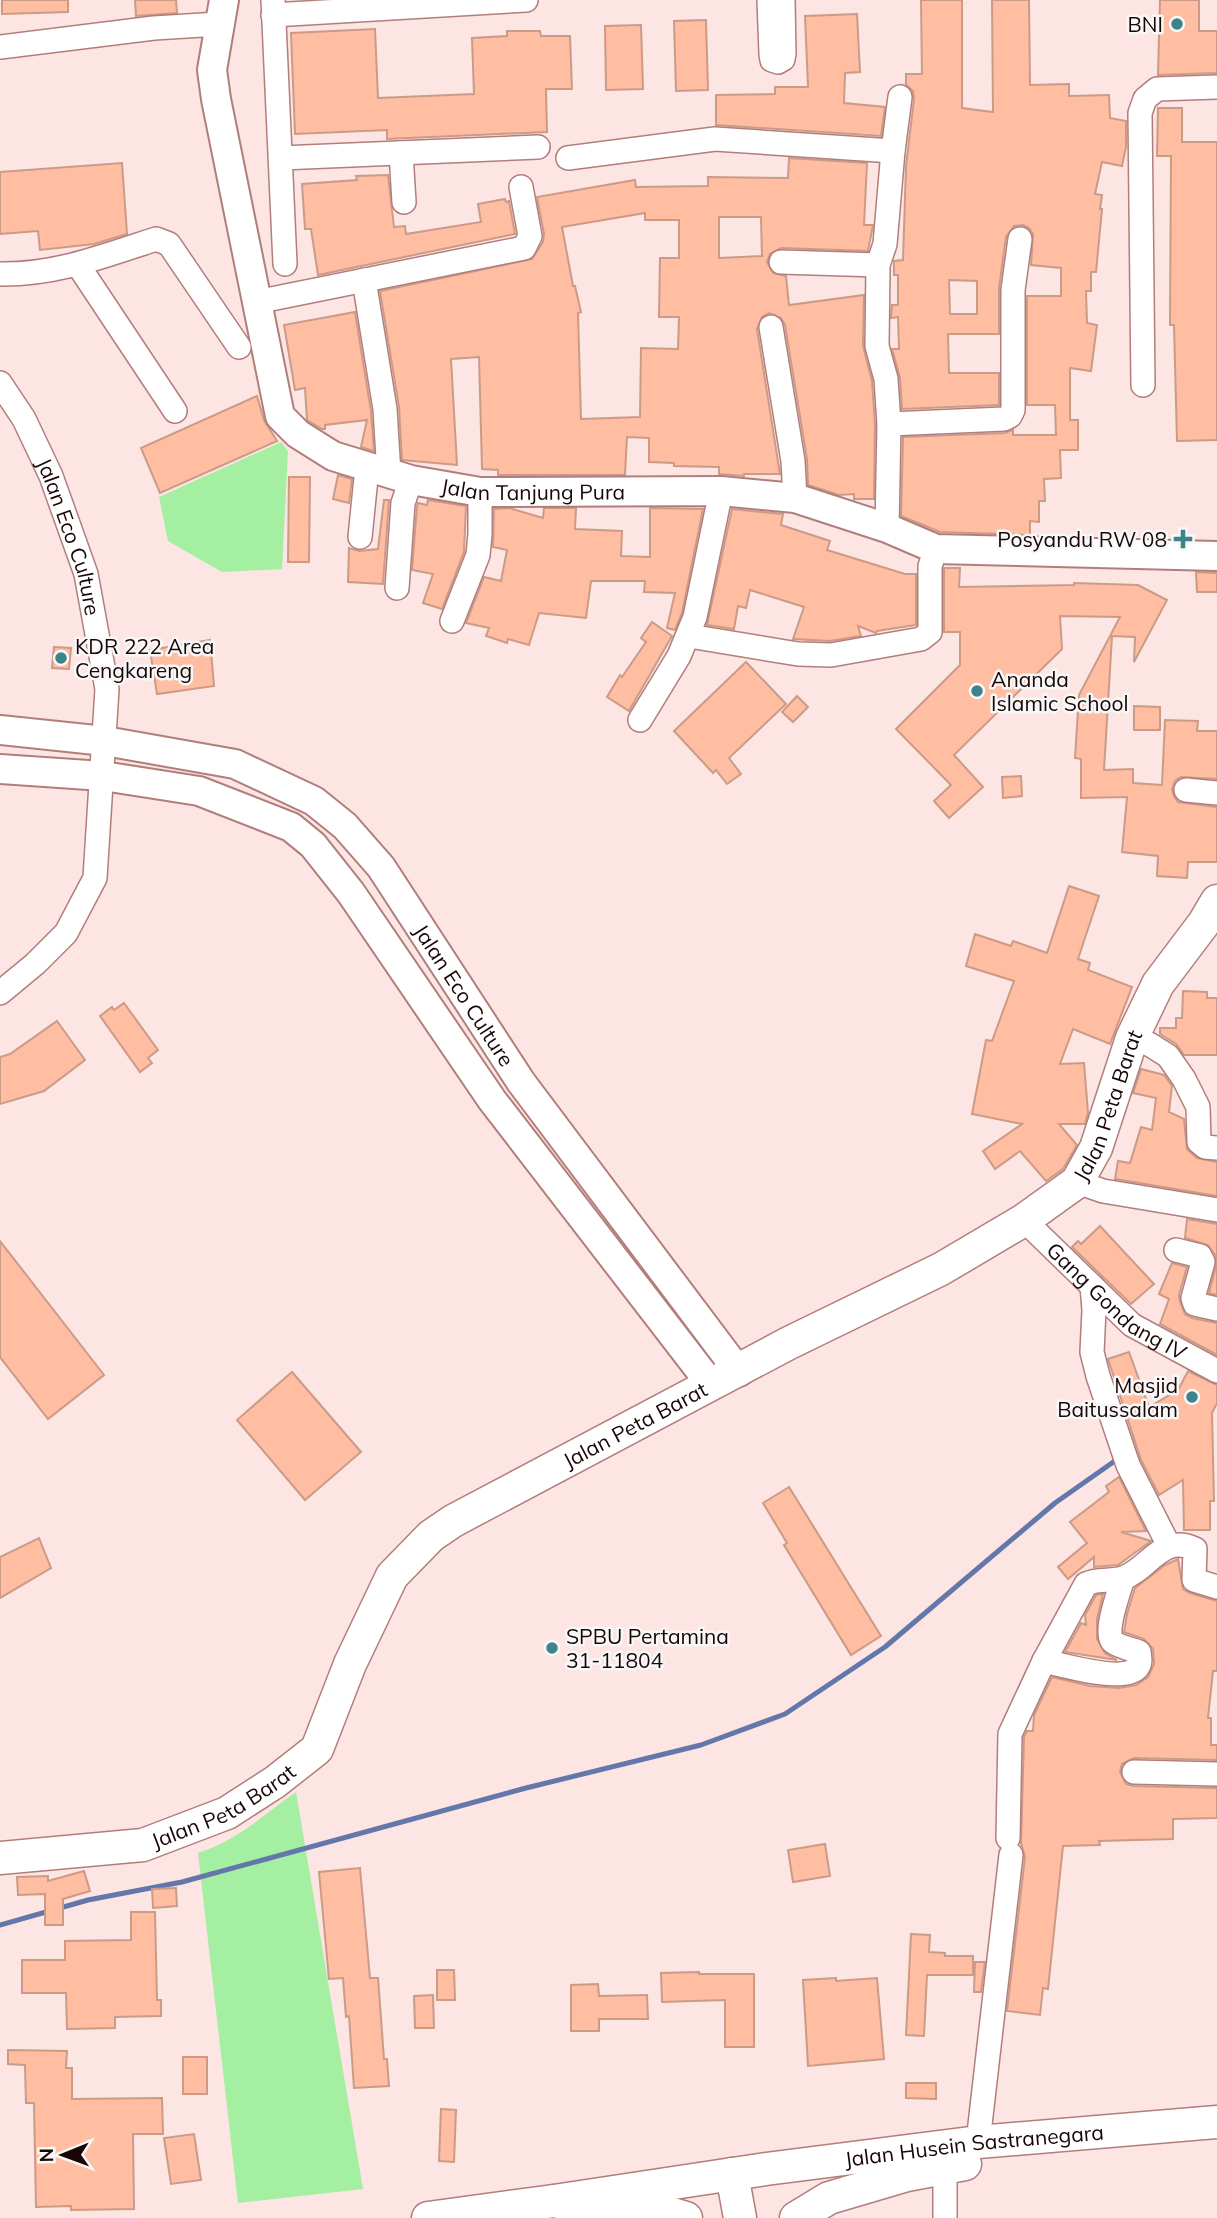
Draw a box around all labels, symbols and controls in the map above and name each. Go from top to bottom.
place label: BNI [1128,11,1163,37]
marker: BNI [1169,16,1185,32]
street label: Jalan Eco Culture [31,454,106,618]
street label: Jalan Tanjung Pura [439,472,625,505]
place label: Posyandu RW 08 [997,526,1167,552]
marker: Posyandu RW 08 [1173,529,1193,549]
place label: KDR 222 Area Cengkareng [75,633,214,683]
marker: KDR 222 Area Cengkareng [53,650,69,666]
place label: Ananda Islamic School [991,666,1129,716]
marker: Ananda Islamic School [969,683,985,699]
street label: Jalan Eco Culture [409,919,520,1071]
street label: Jalan Peta Barat [1067,1025,1147,1186]
street label: Gang Gondang IV [1041,1236,1192,1365]
place label: Masjid Baitussalam [1057,1372,1178,1422]
street label: Jalan Peta Barat [558,1376,711,1473]
marker: Masjid Baitussalam [1184,1389,1200,1405]
place label: SPBU Pertamina 31-11804 [566,1623,729,1673]
marker: SPBU Pertamina 31-11804 [544,1640,560,1656]
street label: Jalan Peta Barat [147,1758,300,1854]
street label: Jalan Husein Sastranegara [843,2119,1105,2172]
north arrow [28,2120,98,2190]
text: N [34,2148,58,2163]

